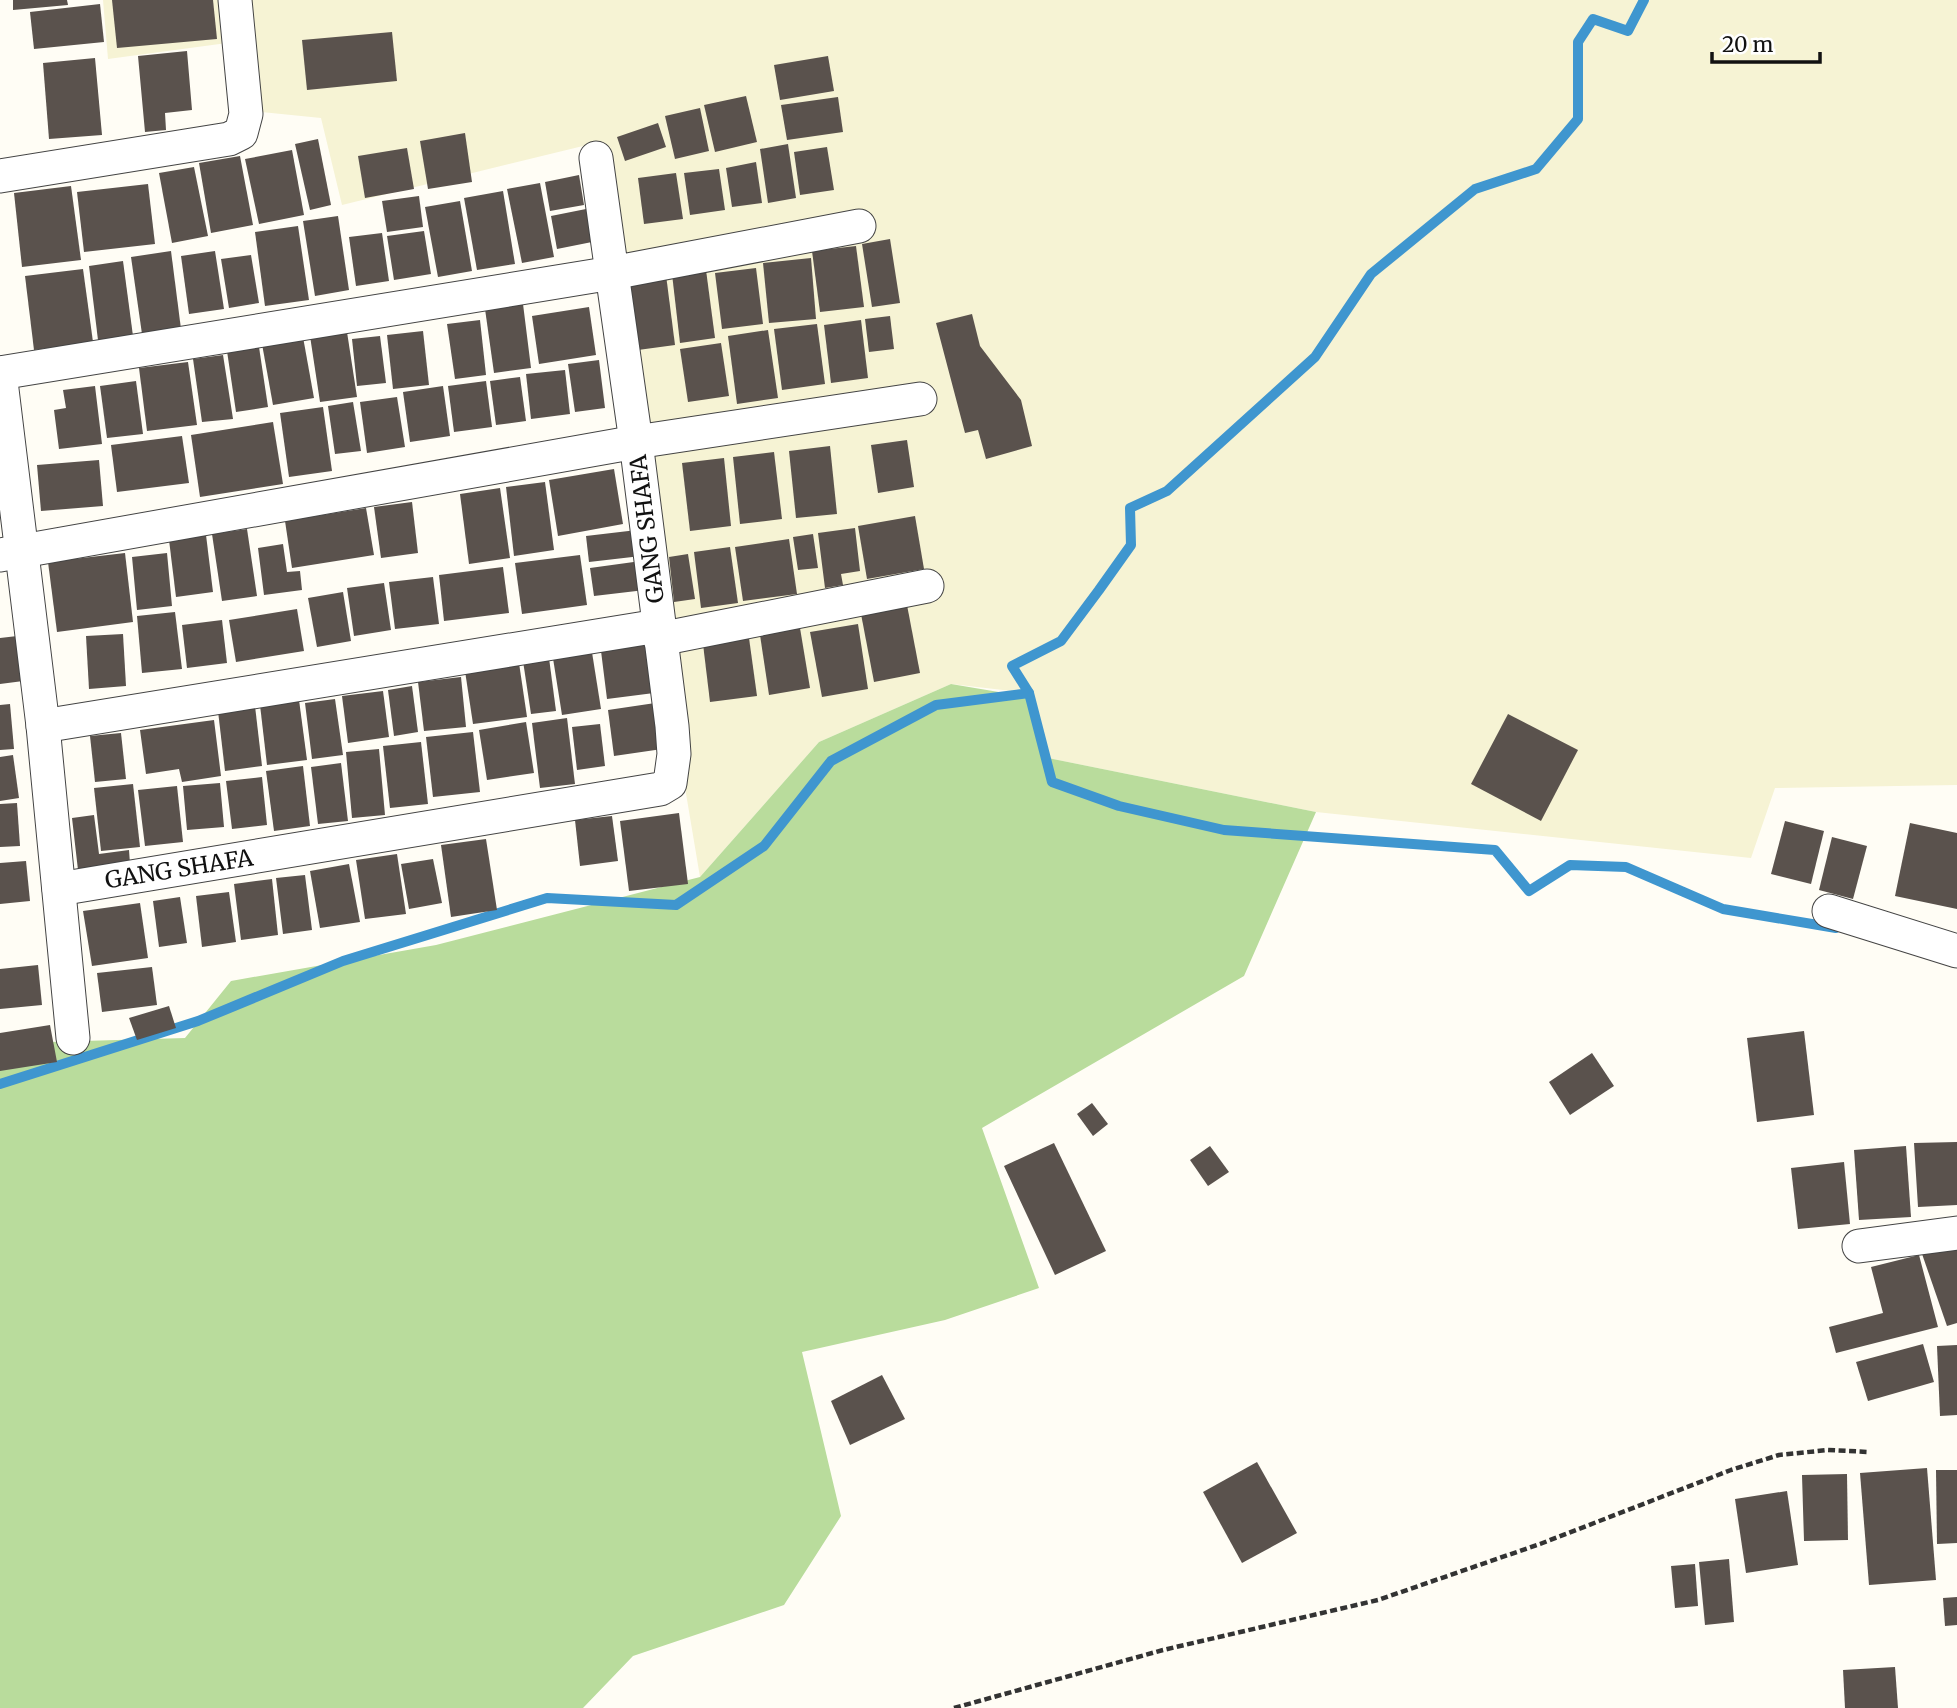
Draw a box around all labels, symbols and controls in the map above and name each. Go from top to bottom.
scale bar [1712,21,1820,65]
text: 20 m [1722,31,1774,58]
street label: GANG SHAFA [623,452,670,605]
street label: GANG SHAFA [103,842,256,894]

